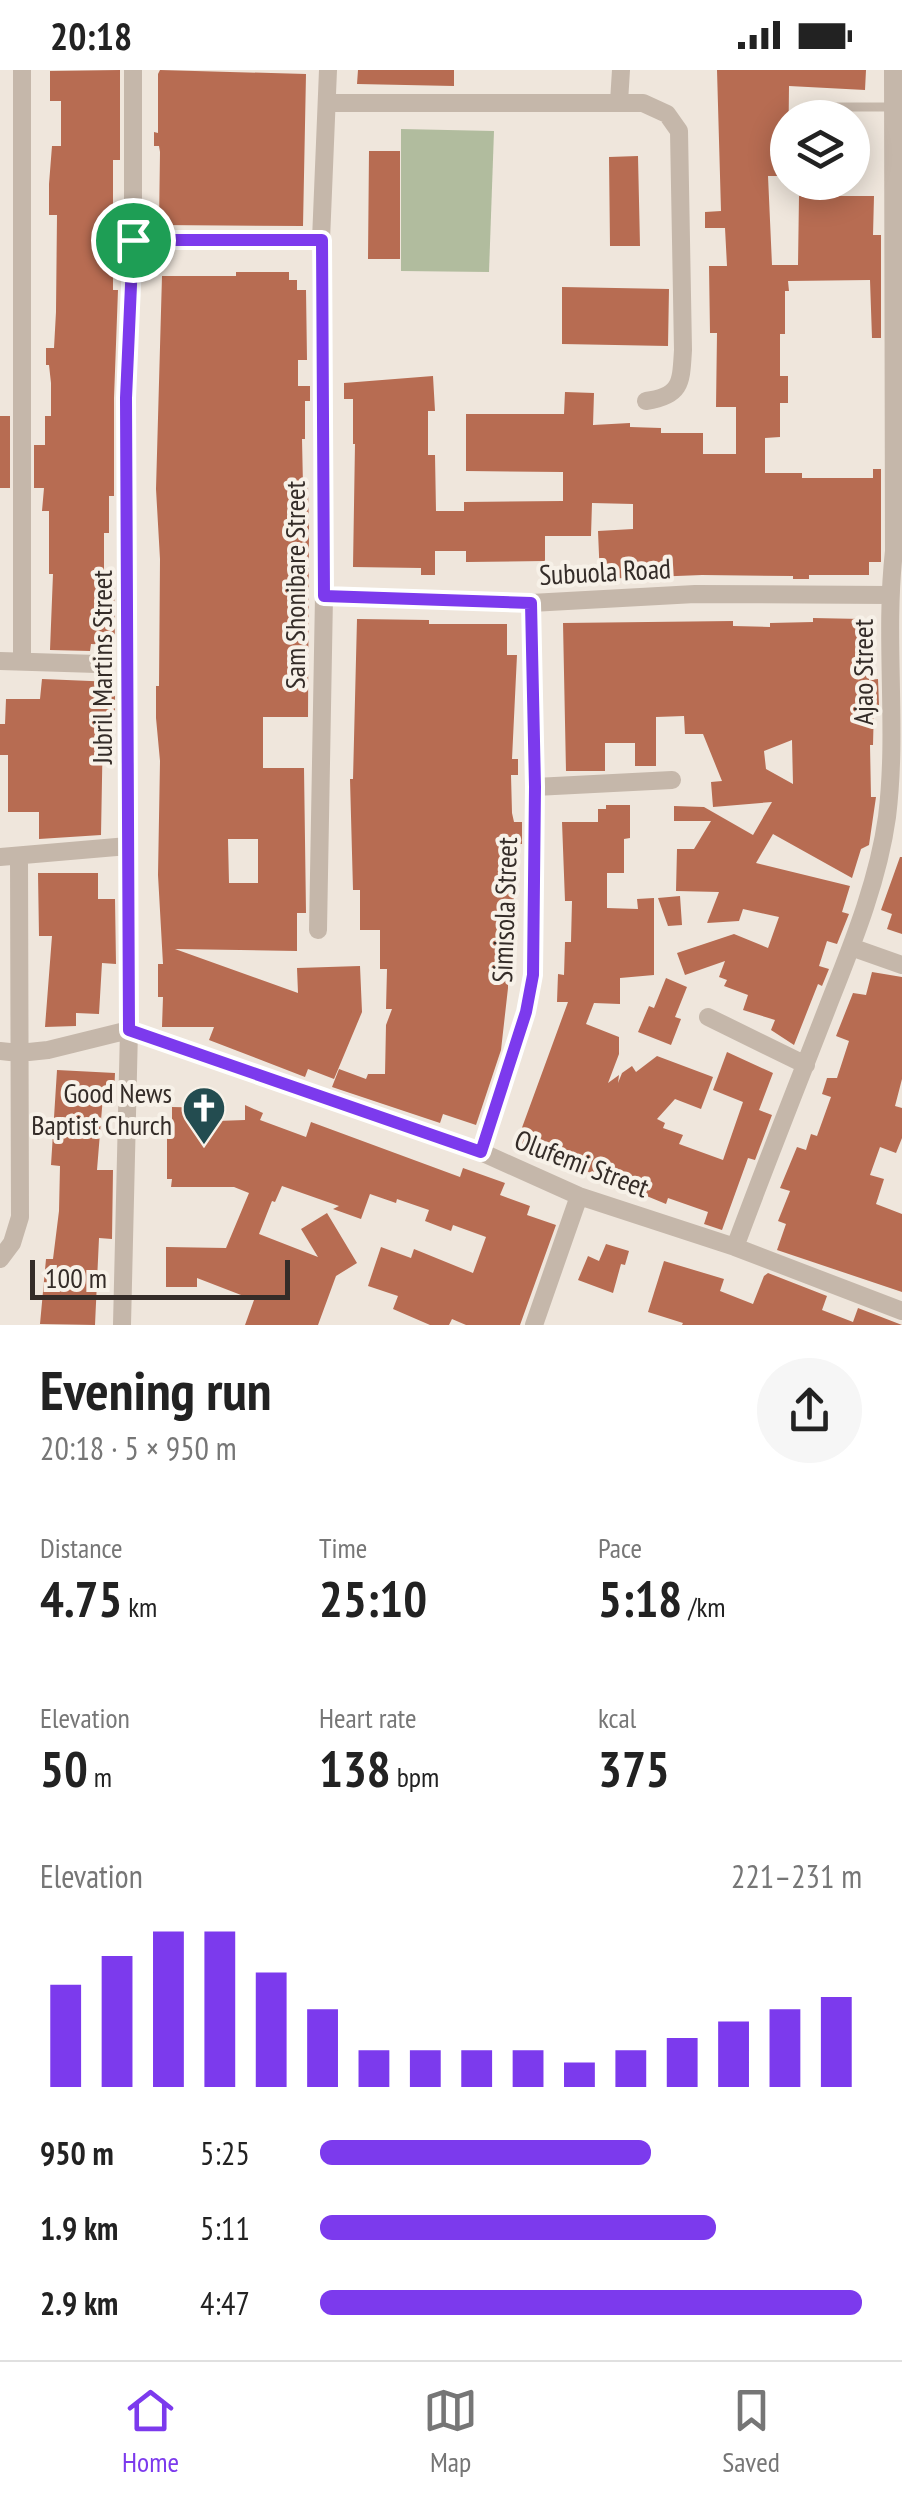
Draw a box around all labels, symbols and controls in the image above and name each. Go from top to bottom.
text: 20:18 [50,11,132,60]
map controls [770,100,870,200]
button: layers [770,100,870,200]
pin [91,198,176,283]
icon: arrive [106,213,161,268]
street label: Sam Shonibare Street [276,480,313,689]
street label: Subuola Road [538,549,672,593]
street label: Jubril Martins Street [83,570,120,765]
street label: Ajao Street [844,618,881,725]
street label: Simisola Street [483,836,525,983]
place label: Good News Baptist Church [31,1074,172,1143]
church icon: Good News Baptist Church [181,1085,227,1146]
street label: Olufemi Street [510,1121,655,1206]
scale bar [30,1255,290,1300]
text: 100 m [45,1259,107,1296]
text: Evening run [40,1354,272,1425]
button: share [757,1358,862,1463]
text: 20:18 · 5 × 950 m [40,1427,237,1469]
text: Distance [40,1529,123,1566]
text: Time [319,1529,367,1566]
text: Pace [598,1529,642,1566]
text: 4.75 [40,1566,122,1631]
text: 25:10 [319,1566,427,1631]
text: 5:18 [598,1566,682,1631]
text: km [122,1588,157,1625]
text: /km [682,1588,726,1625]
text: Elevation [40,1699,130,1736]
text: Heart rate [319,1699,417,1736]
text: kcal [598,1699,636,1736]
text: 50 [40,1736,88,1801]
text: 138 [319,1736,391,1801]
text: 375 [598,1736,670,1801]
text: m [88,1758,112,1795]
text: bpm [391,1758,439,1795]
text: Elevation [40,1855,143,1897]
text: 221–231 m [731,1855,862,1897]
text: 950 m [40,2132,114,2174]
text: 5:25 [200,2132,250,2174]
text: 1.9 km [40,2207,118,2249]
text: 5:11 [200,2207,250,2249]
text: 2.9 km [40,2282,118,2324]
text: 4:47 [200,2282,250,2324]
tab: Home [122,2383,179,2480]
tab: Map [423,2383,478,2480]
tab: Saved [722,2383,780,2480]

